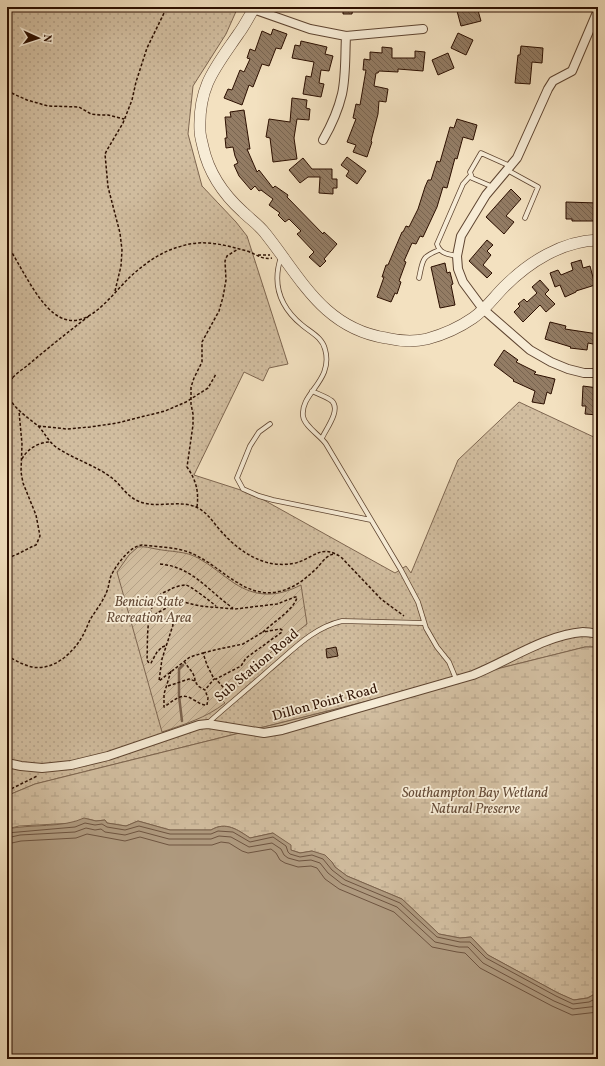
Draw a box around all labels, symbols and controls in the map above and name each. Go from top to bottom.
north arrow [18,18,58,58]
text: N [39,34,54,43]
park label: Benicia State Recreation Area [106,593,192,628]
street label: Sub Station Road [211,625,303,707]
street label: Dillon Point Road [270,680,380,726]
park label: Southampton Bay Wetland Natural Preserve [402,784,548,819]

